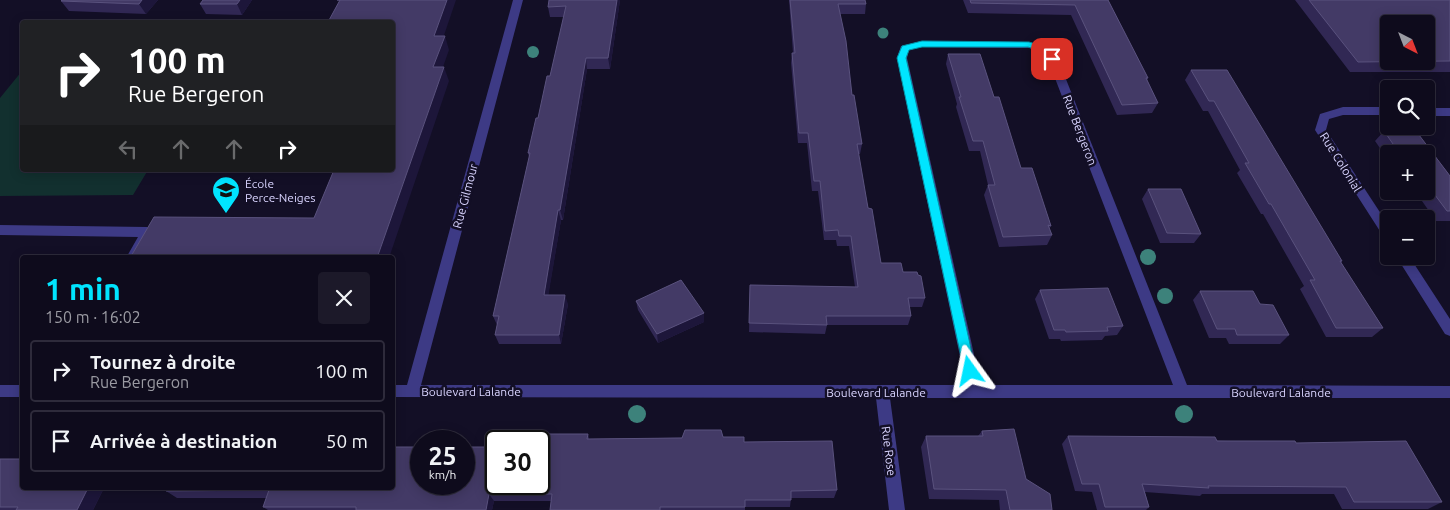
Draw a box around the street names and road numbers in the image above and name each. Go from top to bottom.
street label: Rue Bergeron [1061,93,1099,167]
street label: Rue Colonial [1318,130,1364,194]
street label: Rue Gilmour [450,162,480,230]
street label: Boulevard Lalande [421,385,521,398]
street label: Boulevard Lalande [826,386,926,399]
street label: Boulevard Lalande [1231,386,1331,399]
street label: Rue Rose [880,425,898,477]

